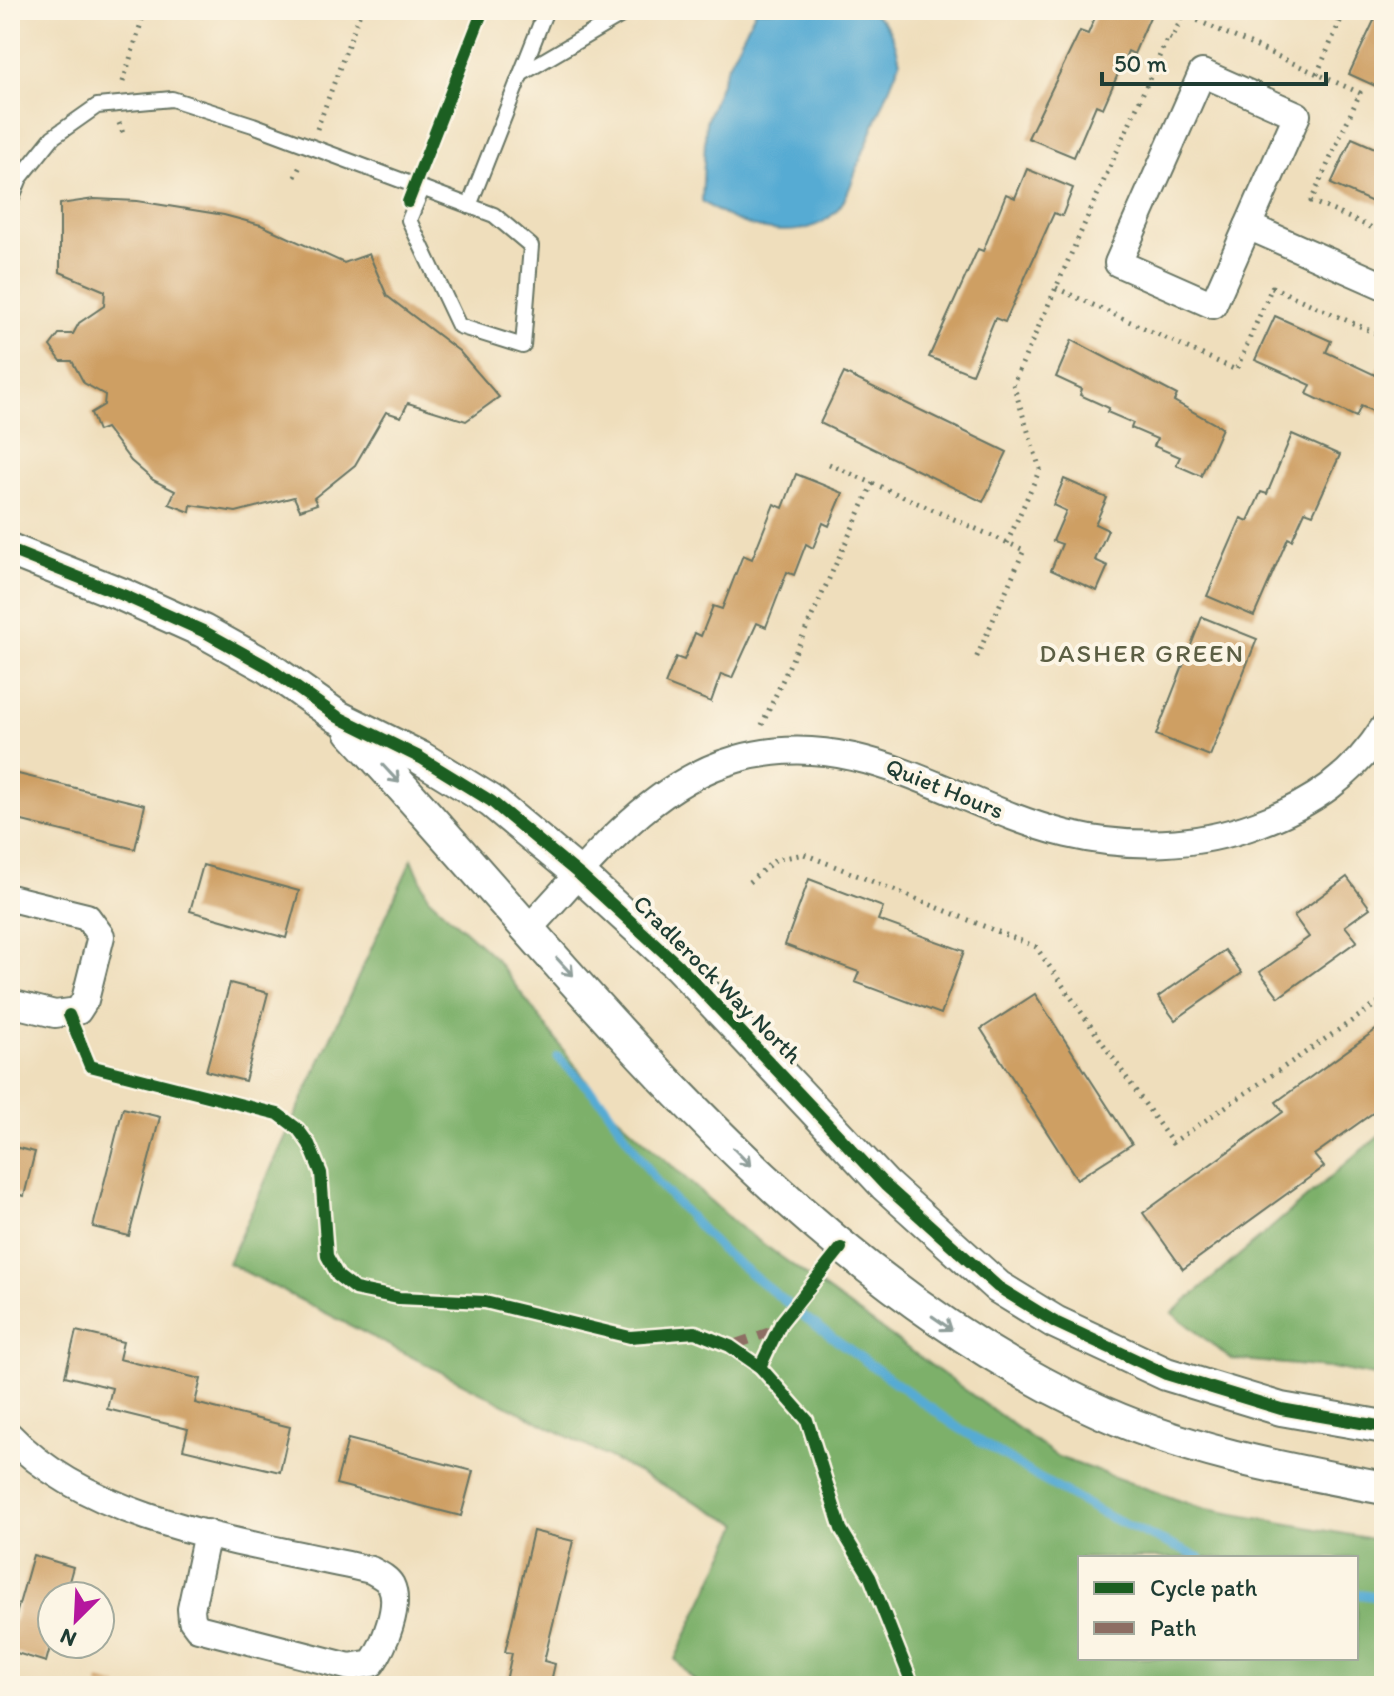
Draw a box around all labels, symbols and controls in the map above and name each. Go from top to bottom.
scale bar [1102,36,1326,86]
text: 50 m [1114,49,1167,78]
district label: DASHER GREEN [1039,637,1245,669]
street label: Quiet Hours [882,751,1008,825]
one-way arrow [382,764,401,784]
street label: Cradlerock Way North [628,889,808,1069]
one-way arrow [555,957,573,977]
one-way arrow [733,1147,752,1167]
one-way arrow [931,1314,952,1331]
legend [1078,1556,1358,1660]
text: Cycle path [1150,1573,1257,1602]
north arrow [36,1580,116,1660]
text: Path [1150,1613,1197,1642]
text: N [56,1622,80,1653]

